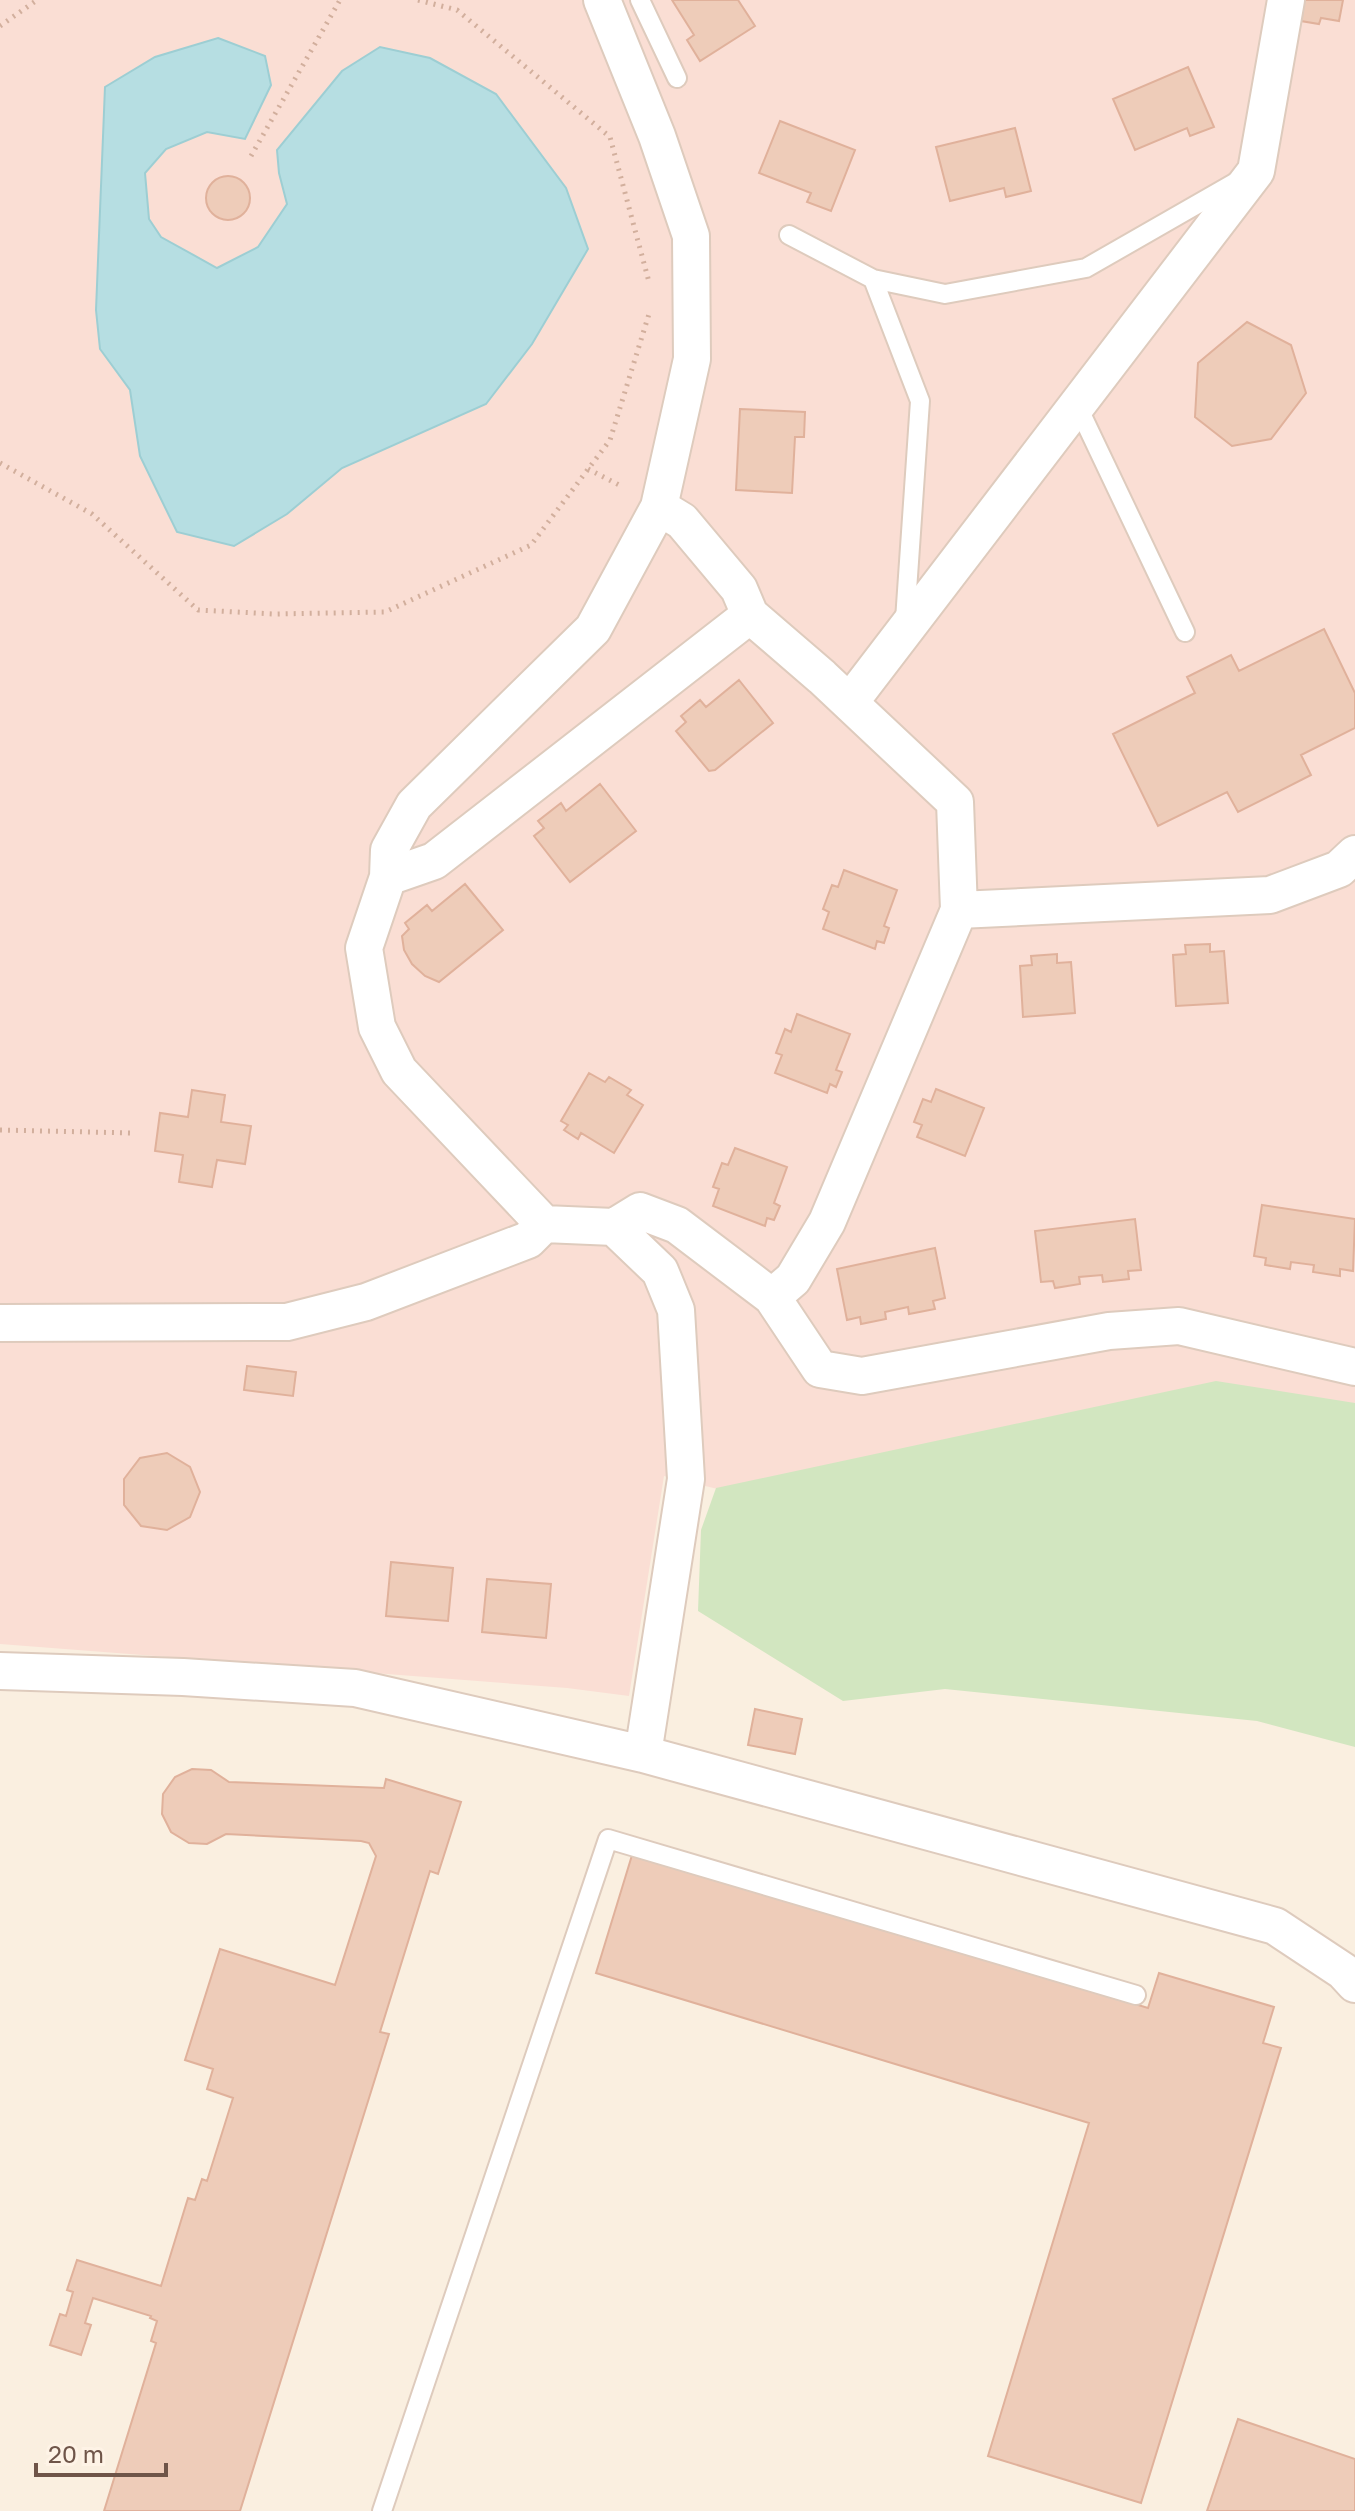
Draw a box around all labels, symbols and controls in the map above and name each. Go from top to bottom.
scale bar [36,2427,166,2477]
text: 20 m [48,2439,104,2468]

